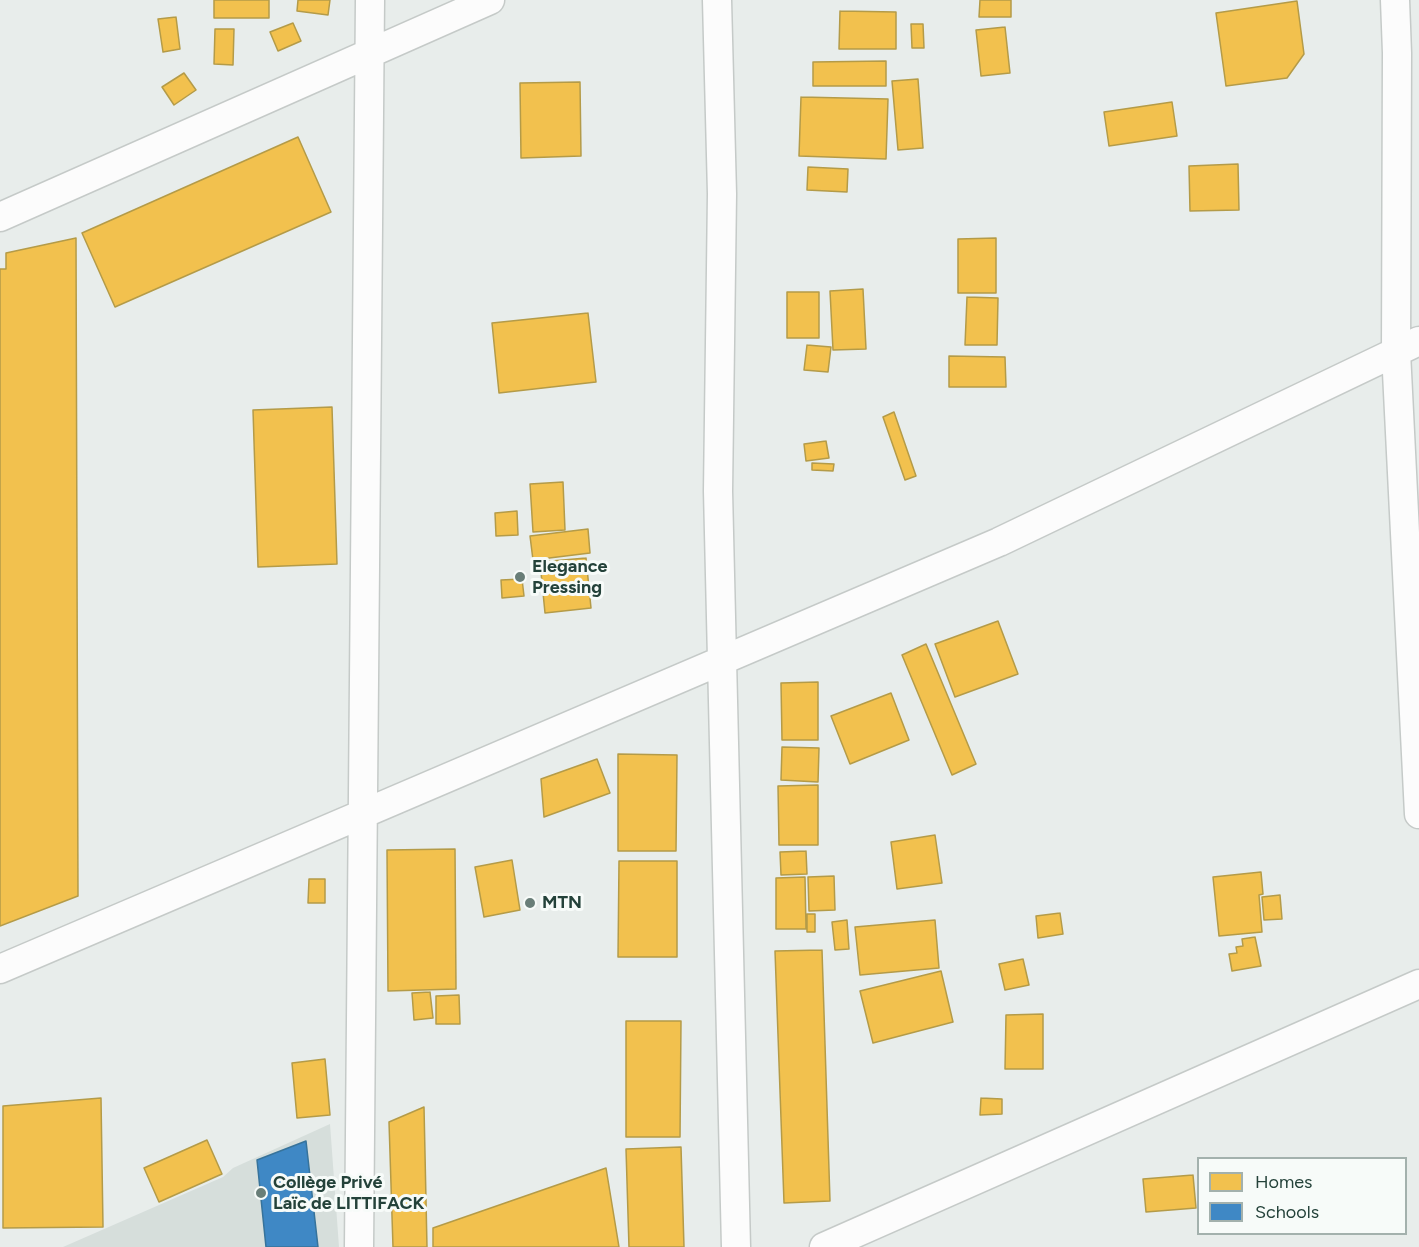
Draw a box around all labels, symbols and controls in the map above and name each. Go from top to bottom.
place label: Elegance Pressing [532,556,607,598]
marker: Elegance Pressing [513,570,527,584]
place label: MTN [542,892,582,914]
marker: MTN [523,896,537,910]
legend [1197,1157,1407,1235]
text: Homes [1255,1171,1313,1193]
place label: Collège Privé Laïc de LITTIFACK [273,1172,425,1214]
marker: Collège Privé Laïc de LITTIFACK [254,1186,268,1200]
text: Schools [1255,1201,1319,1223]

